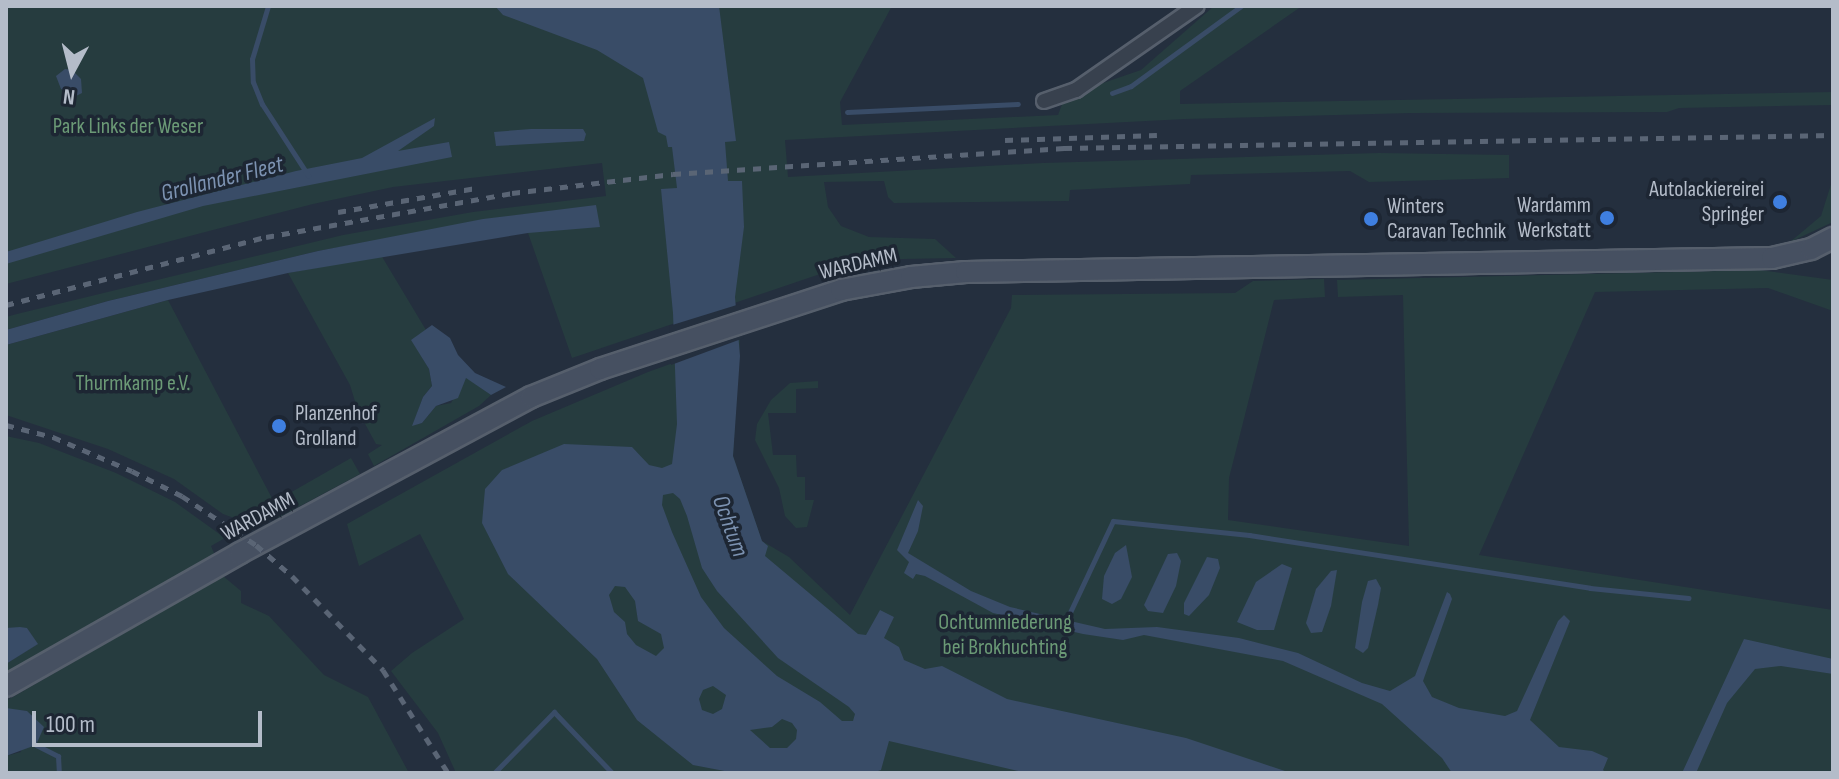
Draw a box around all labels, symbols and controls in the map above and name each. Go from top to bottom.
north arrow [32,32,112,112]
text: N [62,82,76,110]
park label: Park Links der Weser [53,114,203,140]
water label: Grollander Fleet [158,150,286,208]
place label: Autolackiereirei Springer [1649,176,1764,228]
place label: Wardamm Werkstatt [1517,192,1591,244]
place label: Winters Caravan Technik [1387,193,1506,244]
marker: Autolackiereirei Springer [1771,193,1789,211]
marker: Wardamm Werkstatt [1598,209,1616,227]
marker: Winters Caravan Technik [1362,210,1380,228]
street label: WARDAMM [816,242,900,286]
park label: Thurmkamp e.V. [76,371,190,397]
place label: Planzenhof Grolland [295,400,377,452]
marker: Planzenhof Grolland [270,417,288,435]
street label: WARDAMM [217,487,299,547]
water label: Ochtum [706,491,754,561]
park label: Ochtumniederung bei Brokhuchting [938,609,1072,660]
scale bar [36,695,266,745]
text: 100 m [46,710,95,739]

